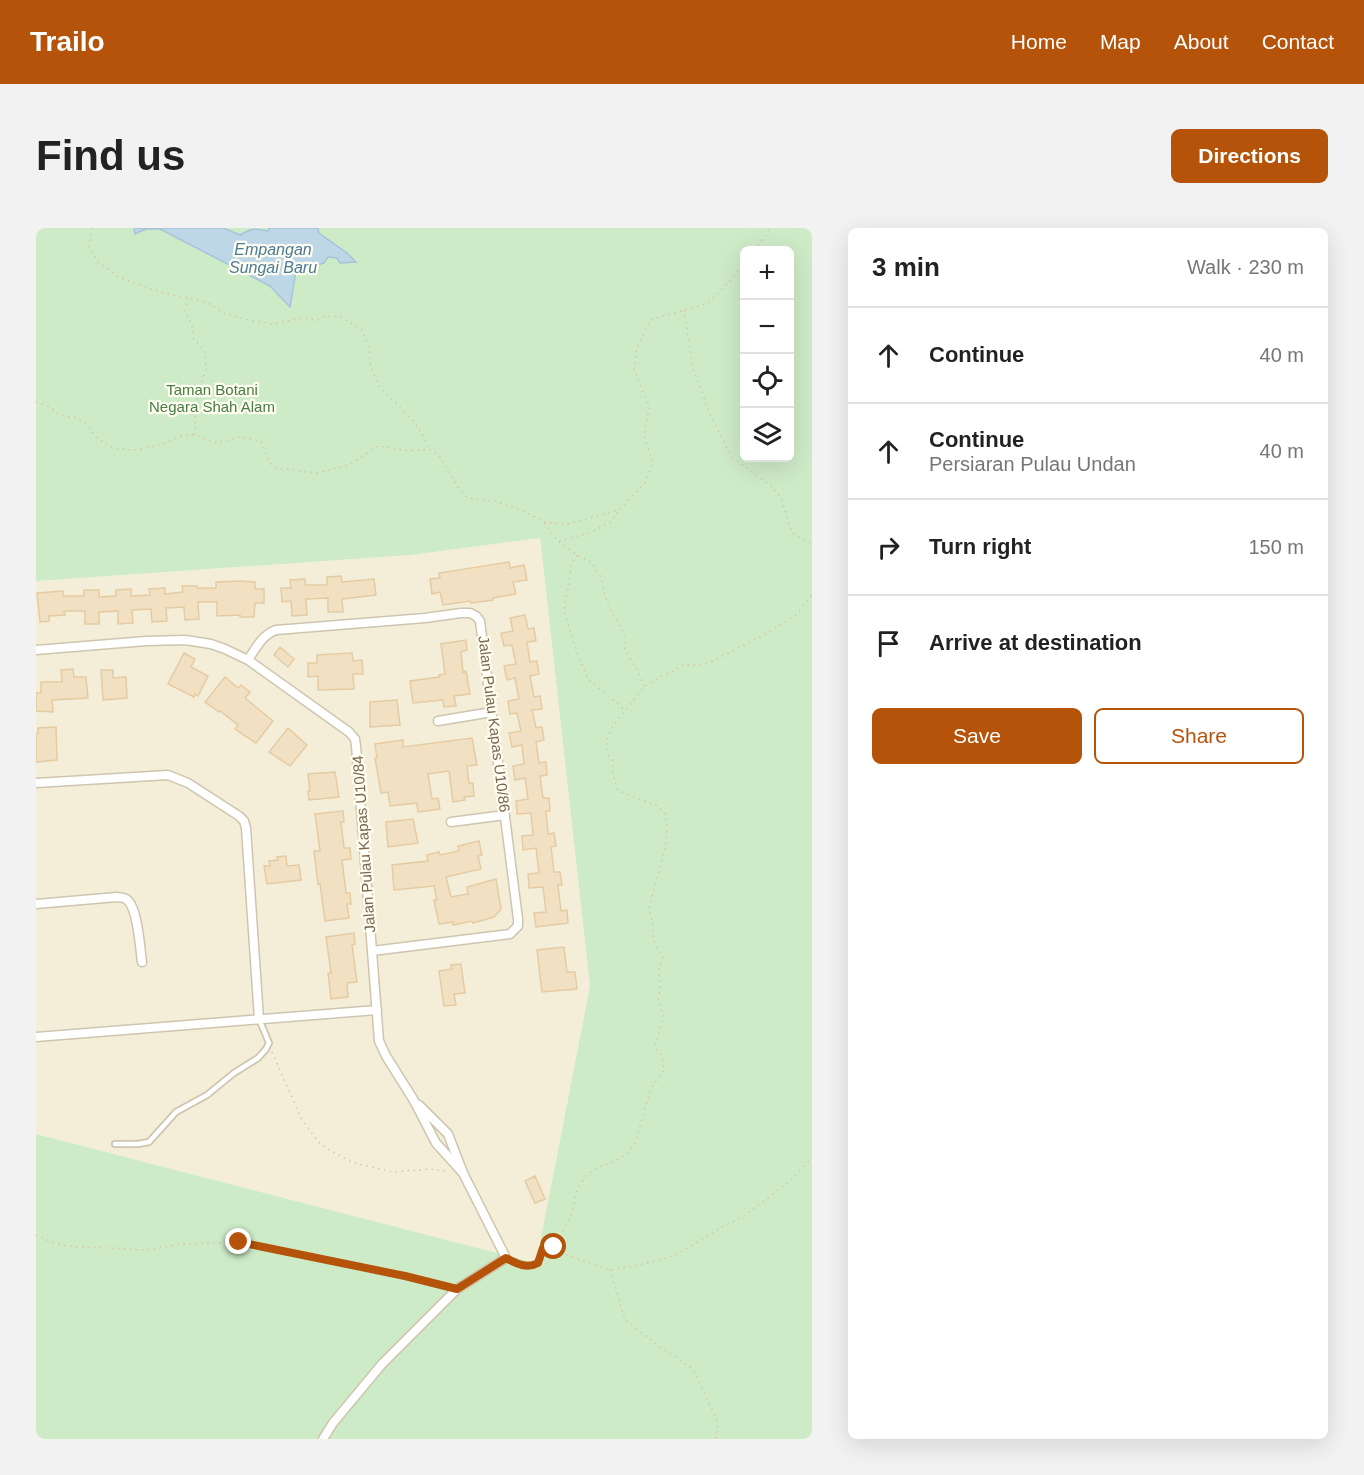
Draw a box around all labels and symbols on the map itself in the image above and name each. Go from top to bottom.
water label: Empangan Sungai Baru [229,241,317,276]
park label: Taman Botani Negara Shah Alam [149,381,275,415]
street label: Jalan Pulau Kapas U10/86 [475,635,514,813]
street label: Jalan Pulau Kapas U10/84 [349,755,378,933]
route end [225,1228,251,1254]
route start [540,1233,566,1259]

